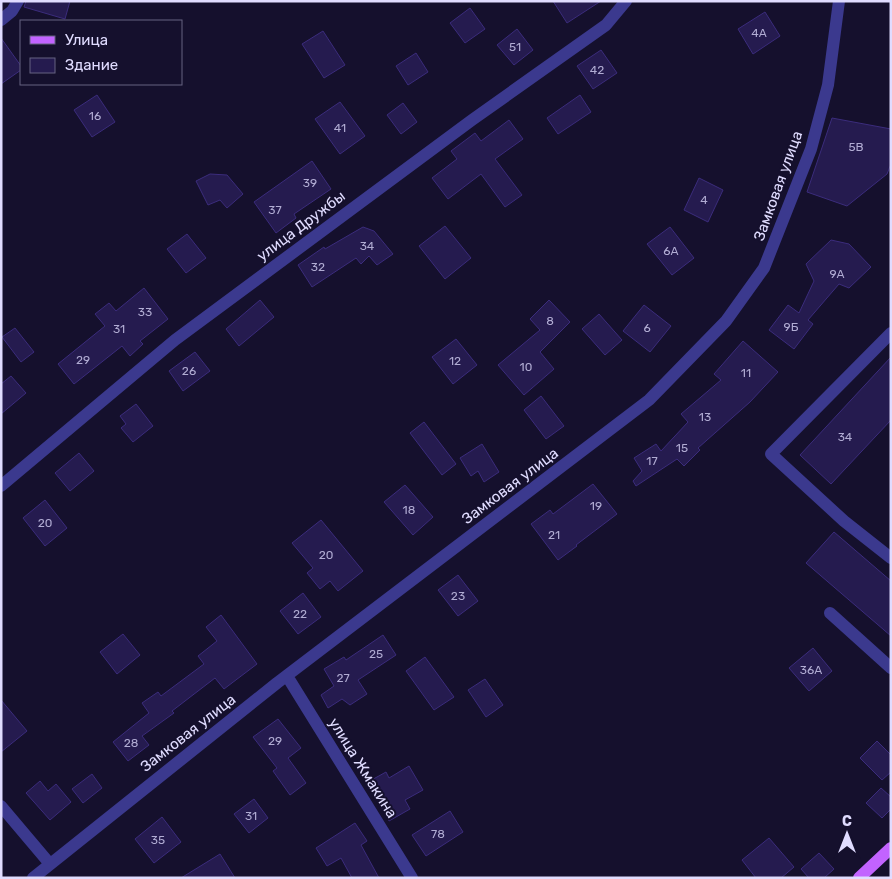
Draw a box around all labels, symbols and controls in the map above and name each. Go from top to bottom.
legend [20,20,182,85]
house number: 4А [751,26,767,40]
text: Улица [65,31,108,49]
house number: 51 [509,40,521,54]
text: Здание [65,56,118,74]
house number: 42 [590,63,604,77]
house number: 16 [89,109,101,123]
house number: 41 [334,121,346,135]
street label: Замковая улица [750,129,806,243]
house number: 5В [848,140,864,154]
house number: 39 [303,176,317,190]
street label: улица Дружбы [253,187,349,265]
house number: 4 [700,193,708,207]
house number: 37 [268,203,282,217]
house number: 34 [360,239,375,253]
house number: 6А [663,244,679,258]
house number: 32 [311,260,325,274]
house number: 9А [829,267,845,281]
house number: 33 [138,305,152,319]
house number: 8 [546,314,554,328]
house number: 9Б [784,320,799,334]
house number: 6 [643,321,651,335]
house number: 31 [113,322,125,336]
house number: 29 [76,353,90,367]
house number: 12 [449,354,461,368]
house number: 10 [520,360,532,374]
house number: 26 [182,364,196,378]
house number: 11 [741,366,751,380]
house number: 13 [699,410,711,424]
house number: 34 [838,430,853,444]
house number: 15 [676,441,688,455]
street label: Замковая улица [458,444,562,528]
house number: 17 [646,454,658,468]
house number: 19 [590,499,602,513]
house number: 18 [403,503,415,517]
house number: 20 [38,516,52,530]
house number: 21 [548,528,560,542]
house number: 20 [319,548,333,562]
house number: 23 [451,589,465,603]
house number: 22 [293,607,307,621]
house number: 25 [369,647,383,661]
house number: 36А [800,663,822,677]
house number: 27 [336,671,350,685]
street label: Замковая улица [137,690,239,776]
street label: улица Жмакина [325,715,401,821]
house number: 29 [268,734,282,748]
house number: 28 [124,736,138,750]
house number: 31 [245,809,257,823]
north arrow [822,809,872,859]
text: С [842,813,852,830]
house number: 78 [431,827,445,841]
house number: 35 [151,833,165,847]

